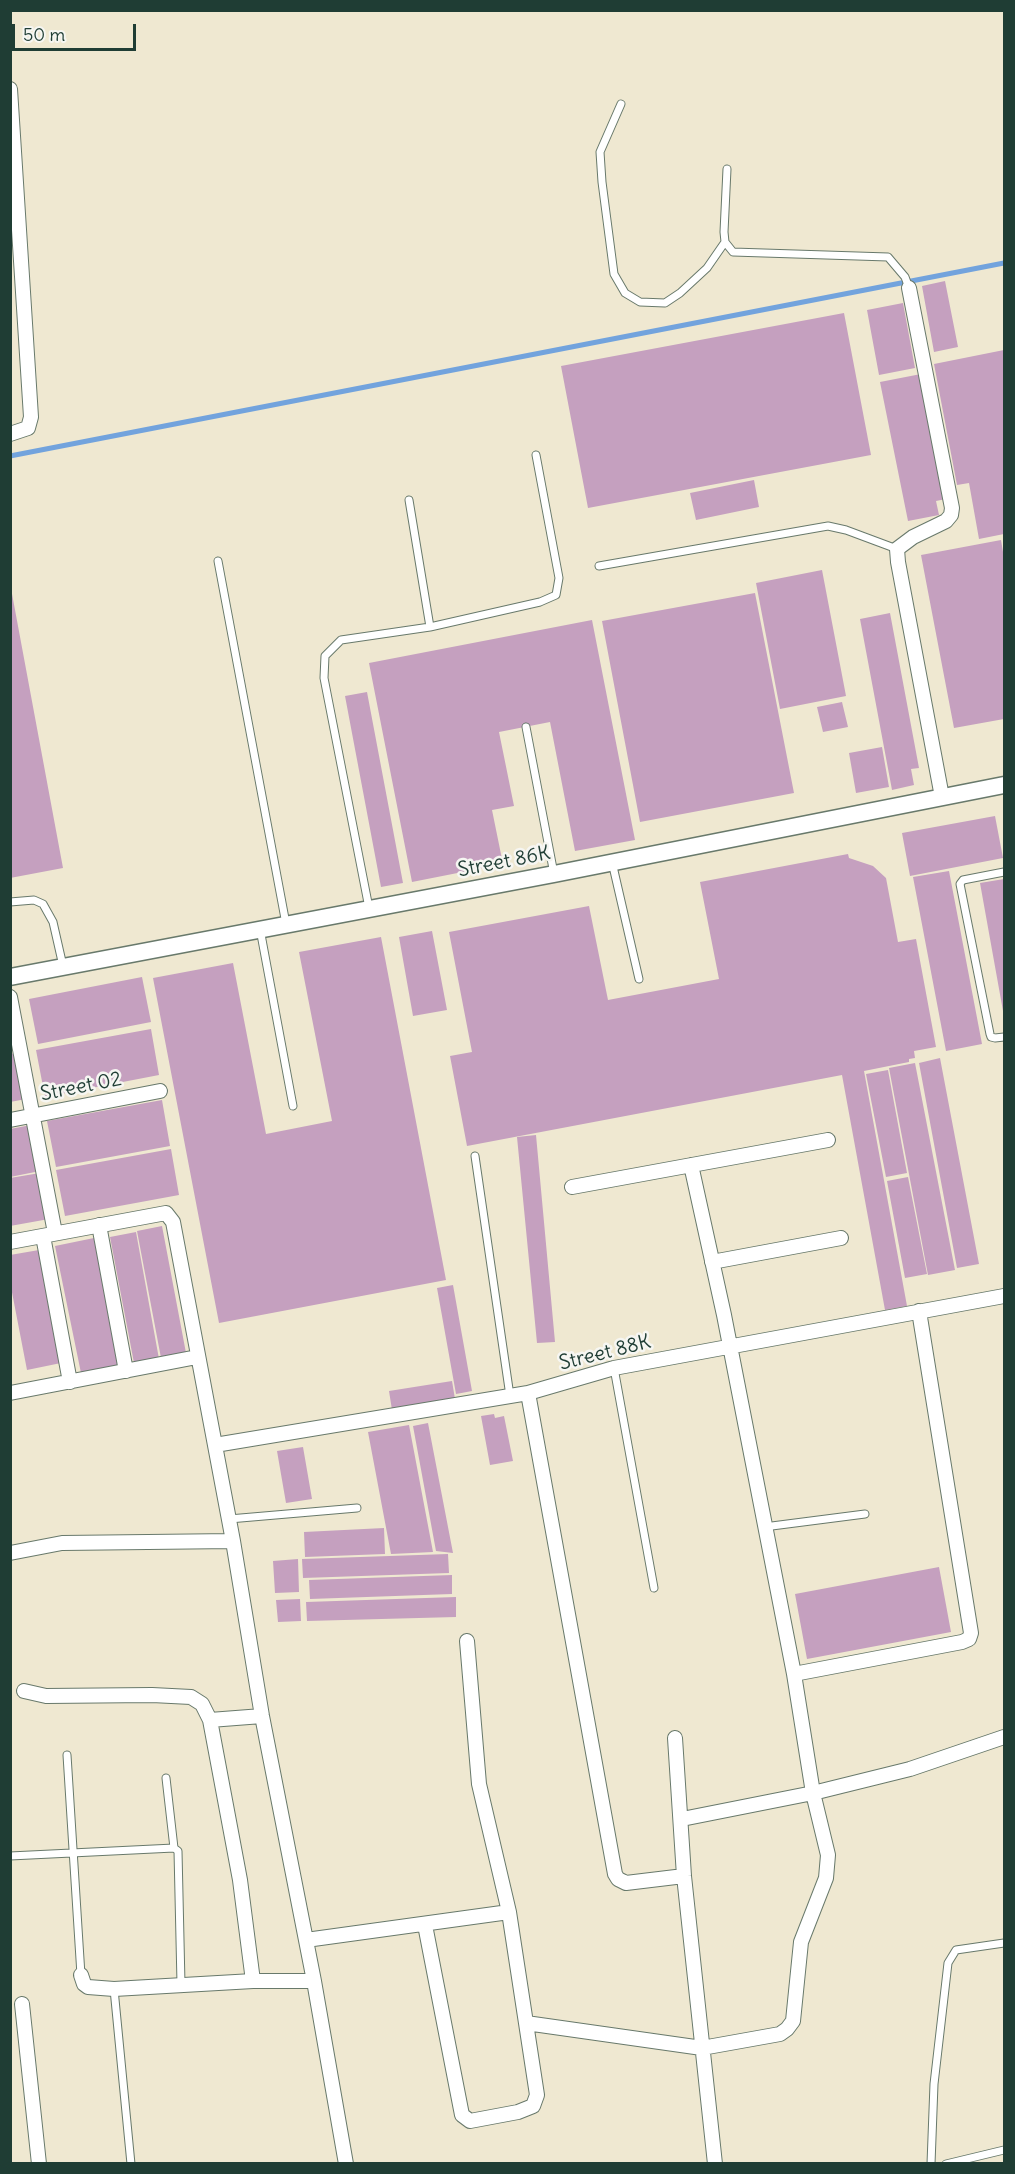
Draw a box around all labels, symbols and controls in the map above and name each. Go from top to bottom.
scale bar [15,12,140,50]
text: 50 m [23,23,65,46]
street label: Street 86K [456,841,552,883]
street label: Street 02 [38,1067,124,1107]
street label: Street 88K [557,1330,653,1376]

